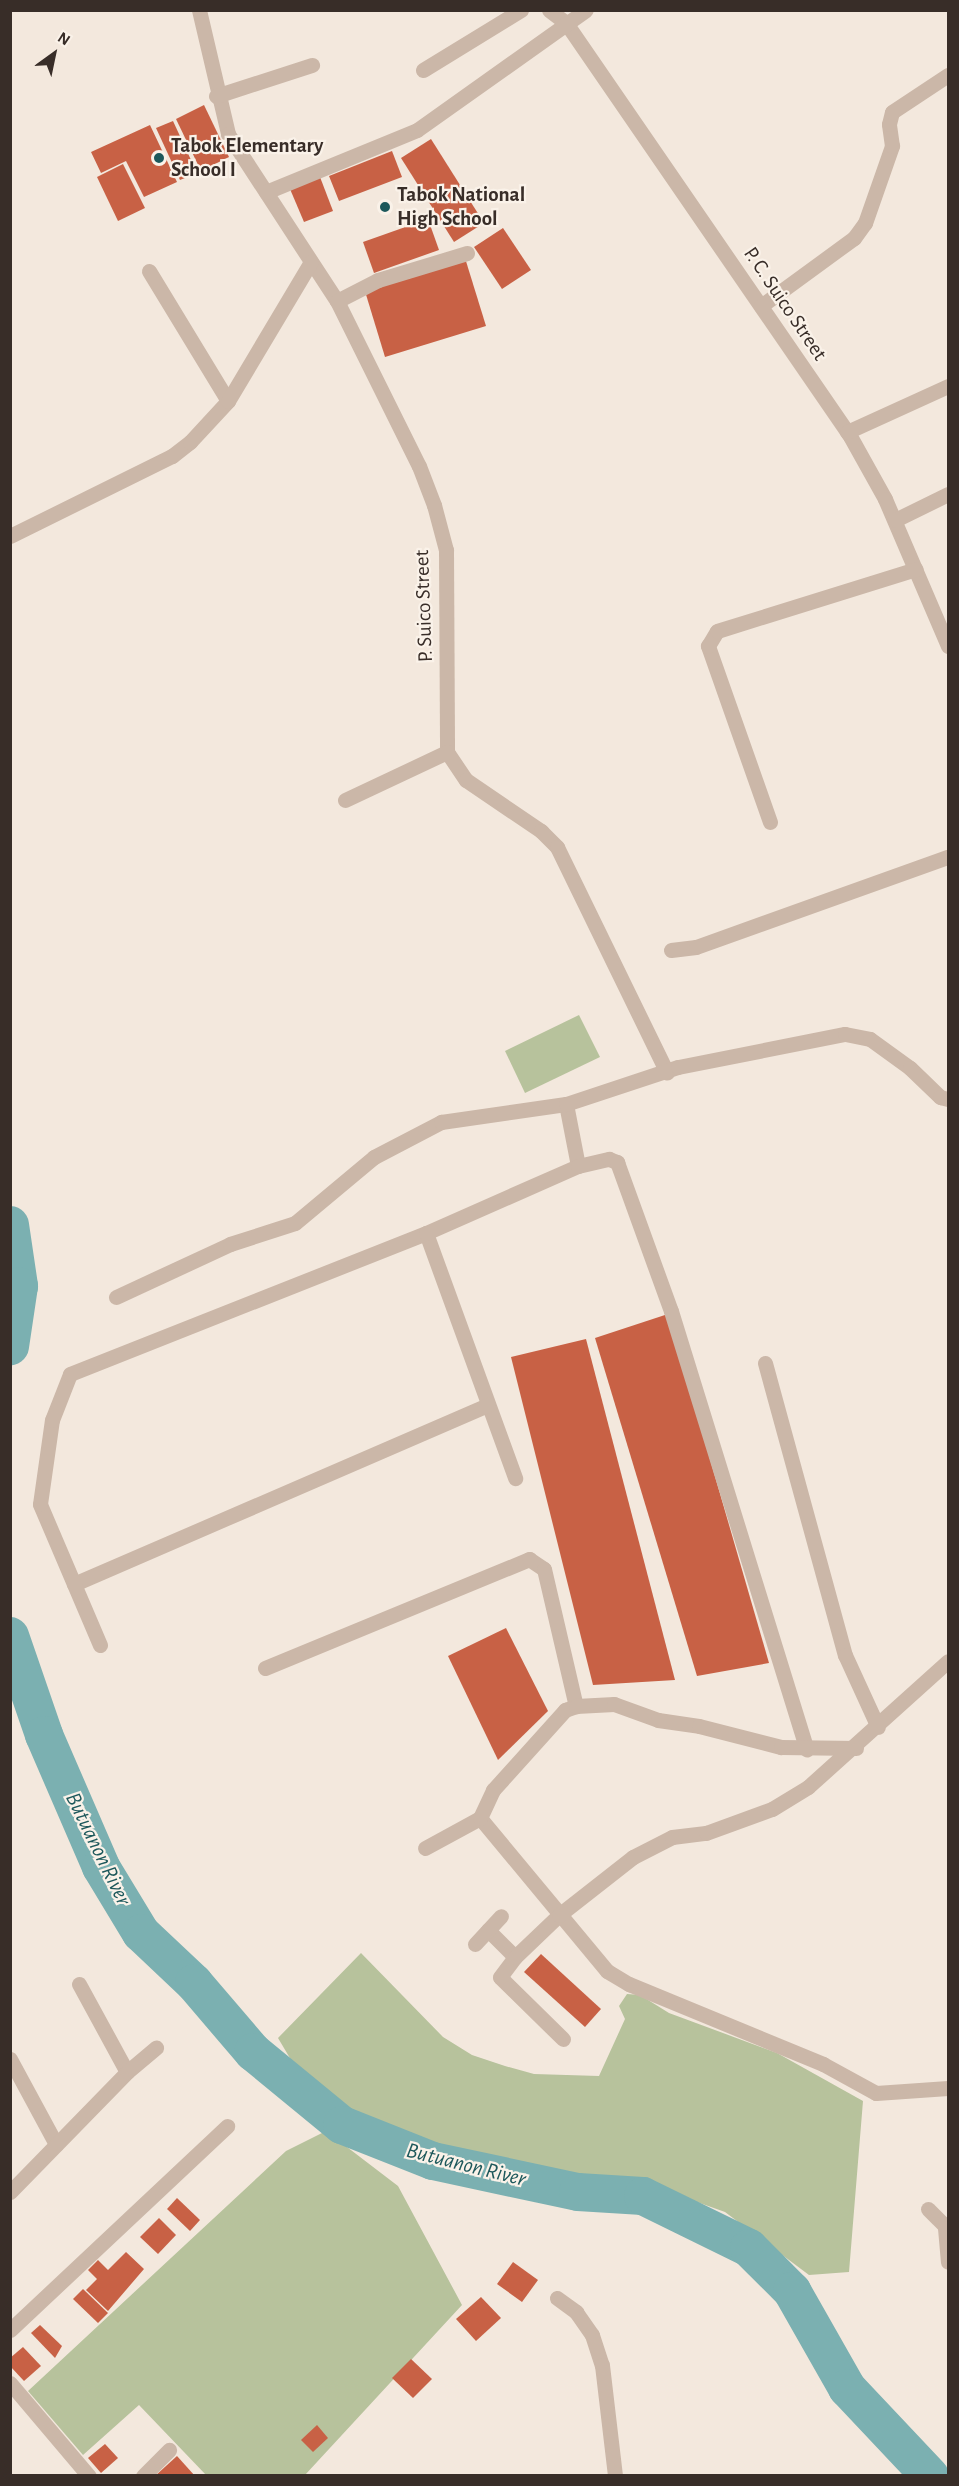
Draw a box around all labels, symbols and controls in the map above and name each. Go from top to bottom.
north arrow [24,24,84,84]
text: N [55,29,73,49]
place label: Tabok Elementary School I [171,133,323,183]
marker: Tabok Elementary School I [152,151,166,165]
place label: Tabok National High School [397,182,525,232]
marker: Tabok National High School [378,200,392,214]
street label: P. C. Suico Street [738,242,832,366]
street label: P. Suico Street [409,549,439,663]
water label: Butuanon River [59,1788,137,1910]
water label: Butuanon River [403,2137,529,2193]

